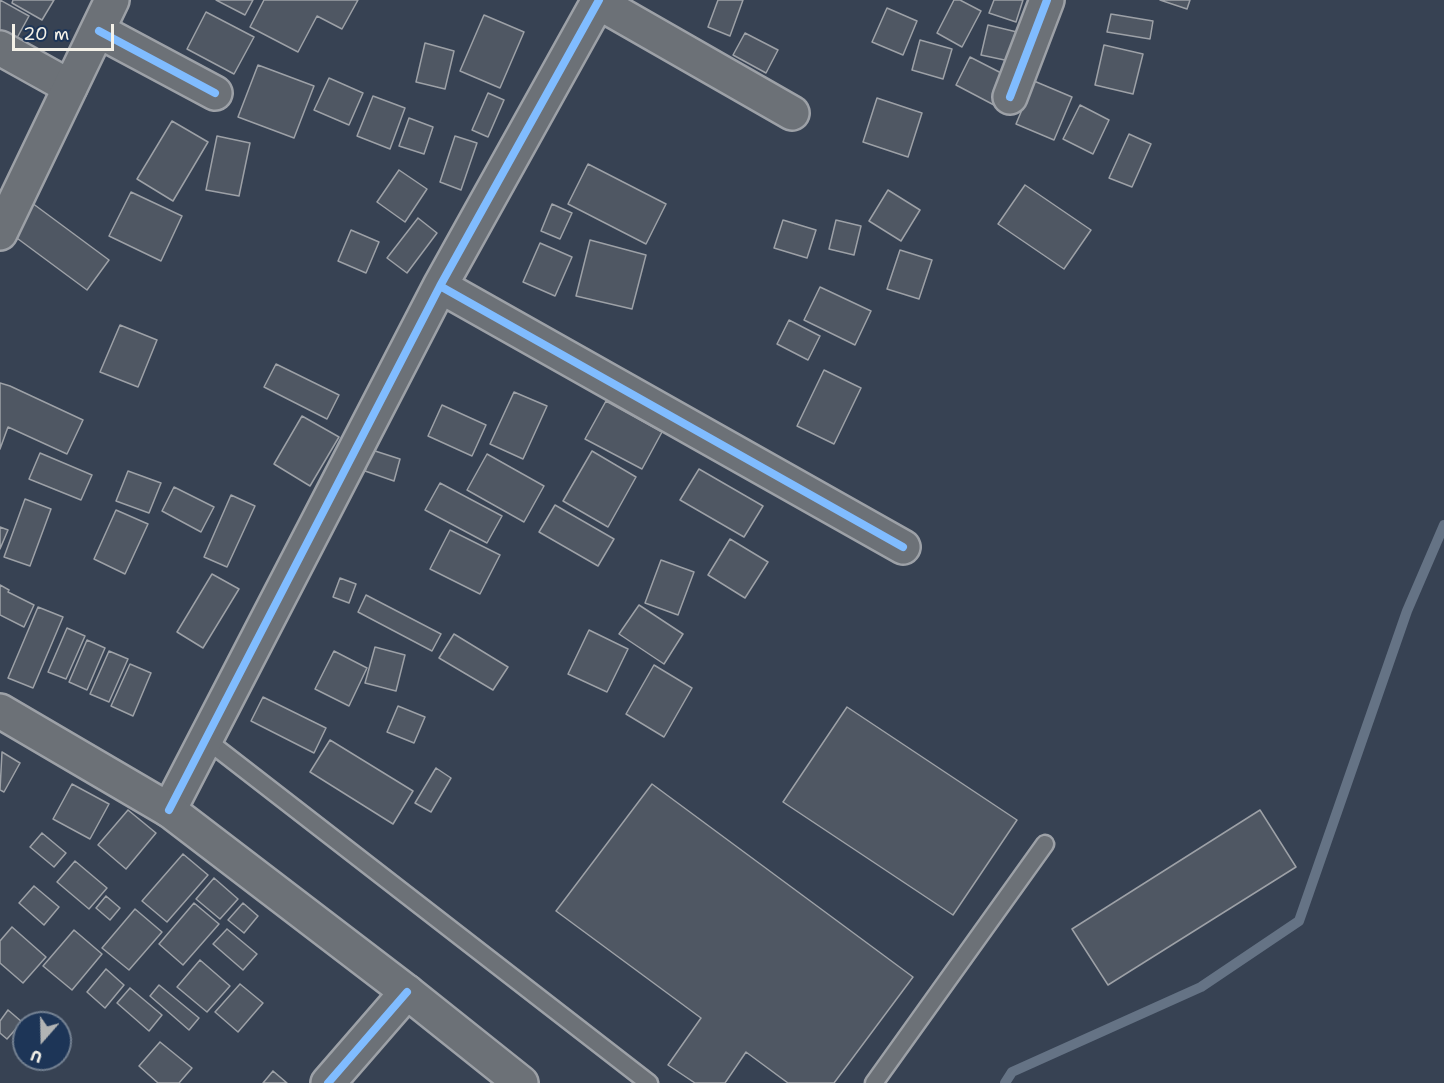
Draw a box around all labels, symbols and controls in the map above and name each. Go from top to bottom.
scale bar [15,12,117,50]
text: 20 m [23,22,69,46]
north arrow [12,1011,72,1071]
text: U [28,1045,45,1068]

